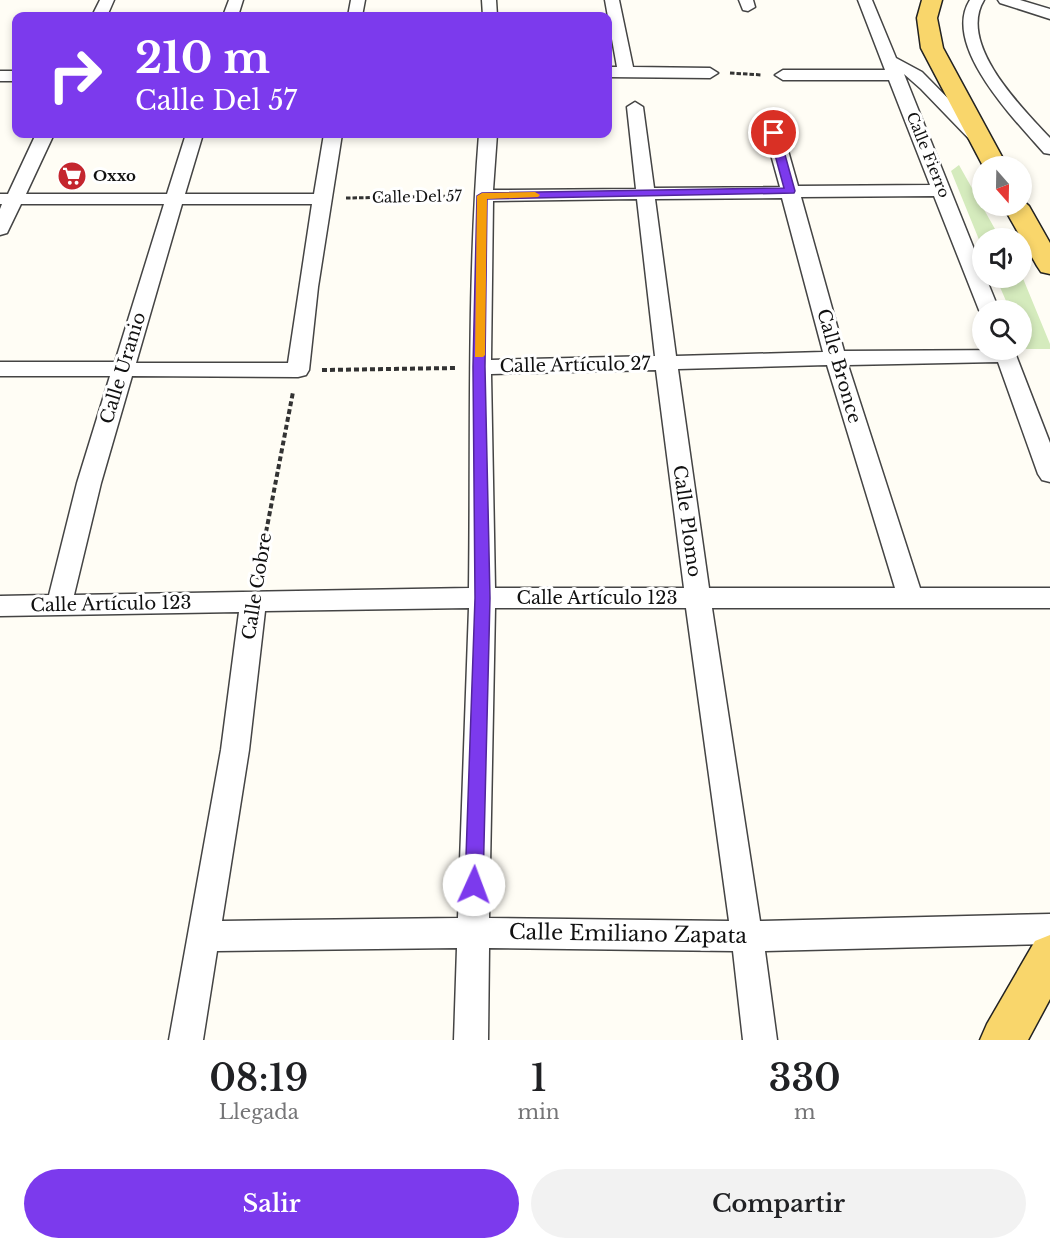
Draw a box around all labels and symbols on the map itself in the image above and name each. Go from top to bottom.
pin [748,107,799,158]
street label: Calle Fierro [903,109,954,201]
north arrow [972,156,1032,216]
supermarket icon: Oxxo [56,160,88,192]
place label: Oxxo [93,166,136,185]
street label: Calle Del 57 [372,186,463,207]
street label: Calle Bronce [812,306,866,426]
street label: Calle Uranio [96,310,150,426]
street label: Calle Artículo 27 [499,353,652,377]
street label: Calle Plomo [668,464,706,578]
street label: Calle Cobre [238,531,276,641]
street label: Calle Artículo 123 [517,587,678,609]
street label: Calle Artículo 123 [30,592,192,616]
position arrow [442,853,506,917]
street label: Calle Emiliano Zapata [509,919,748,949]

